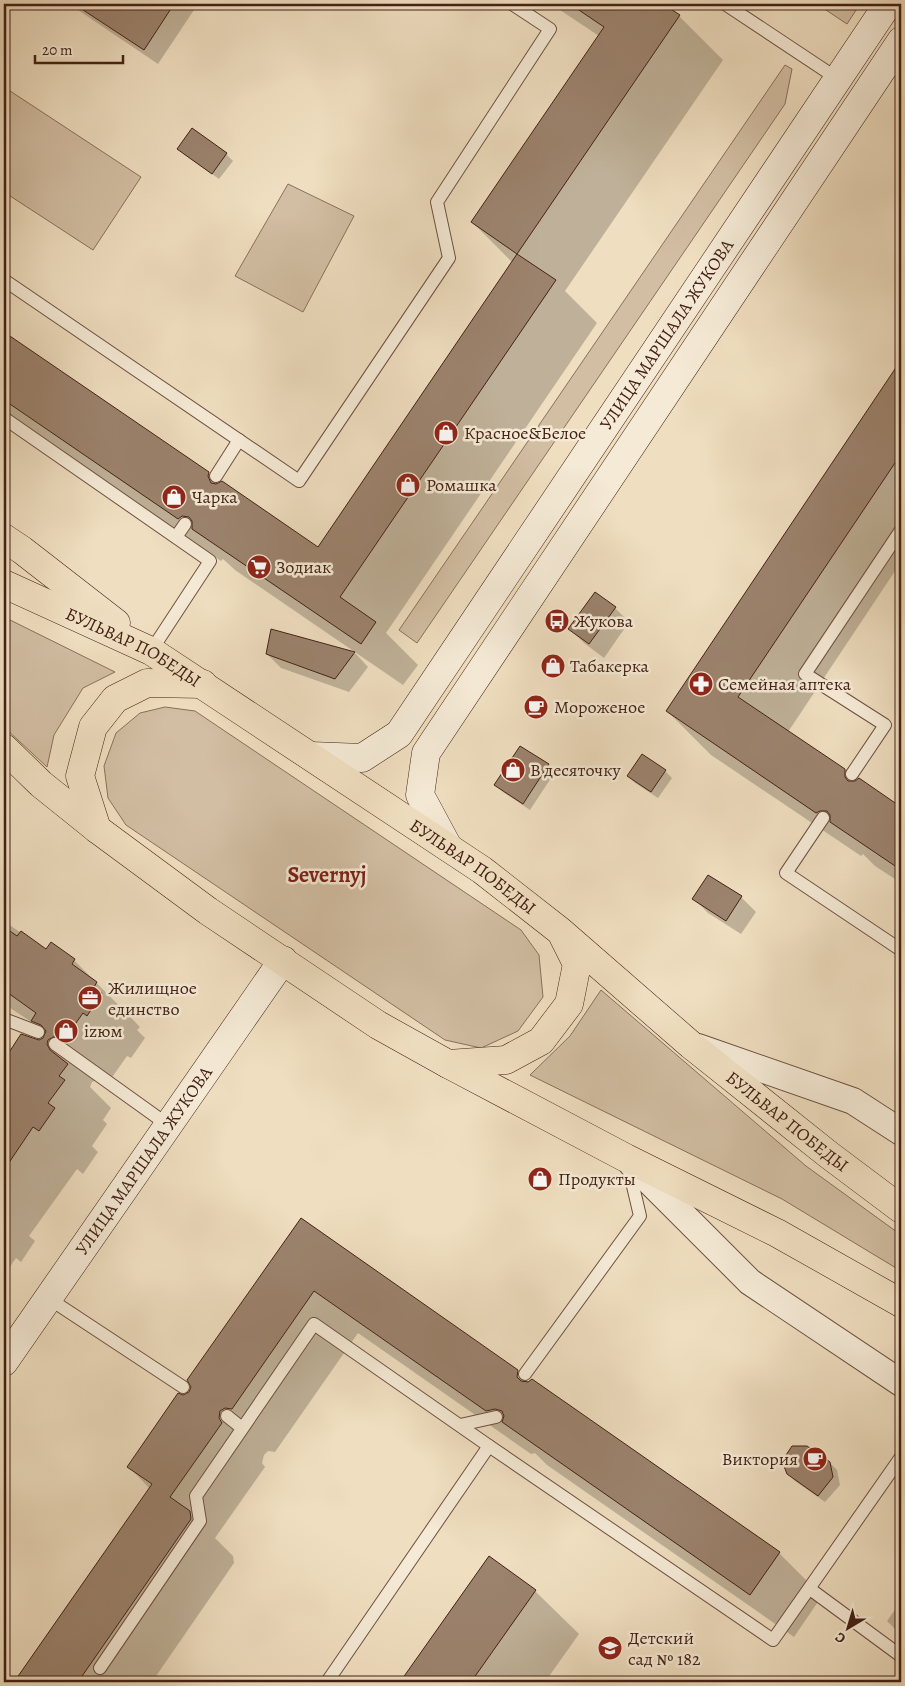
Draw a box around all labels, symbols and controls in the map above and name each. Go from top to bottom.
scale bar [35,32,122,64]
text: 20 m [42,40,73,60]
street label: УЛИЦА МАРШАЛА ЖУКОВА [594,234,739,435]
shop icon: Красное&Белое [433,420,459,446]
place label: Красное&Белое [464,421,586,445]
shop icon: Ромашка [395,472,421,498]
place label: Ромашка [426,473,497,497]
shop icon: Чарка [161,484,187,510]
place label: Чарка [192,485,238,509]
supermarket icon: Зодиак [246,554,272,580]
place label: Зодиак [276,555,331,579]
street label: БУЛЬВАР ПОБЕДЫ [62,602,206,693]
bus stop icon: Жукова [544,608,570,634]
place label: Жукова [574,609,634,633]
shop icon: Табакерка [540,653,566,679]
place label: Табакерка [570,654,650,678]
pharmacy icon: Семейная аптека [688,671,714,697]
place label: Семейная аптека [718,672,852,696]
cafe icon: Мороженое [523,694,549,720]
place label: Мороженое [554,695,645,719]
shop icon: В десяточку [500,757,526,783]
place label: В десяточку [530,758,622,782]
street label: БУЛЬВАР ПОБЕДЫ [405,813,541,920]
district label: Severnyj [287,860,367,890]
place label: Жилищное единство [108,976,197,1021]
office icon: Жилищное единство [77,985,103,1011]
shop icon: izюм [53,1018,79,1044]
place label: izюм [84,1019,123,1043]
street label: УЛИЦА МАРШАЛА ЖУКОВА [70,1061,218,1260]
street label: БУЛЬВАР ПОБЕДЫ [721,1065,853,1177]
shop icon: Продукты [527,1166,553,1192]
place label: Продукты [558,1167,636,1191]
cafe icon: Виктория [802,1446,828,1472]
place label: Виктория [722,1447,798,1471]
north arrow [822,1604,872,1654]
place label: Детский сад № 182 [628,1626,701,1671]
text: С [831,1627,850,1648]
school or university icon: Детский сад № 182 [597,1635,623,1661]

